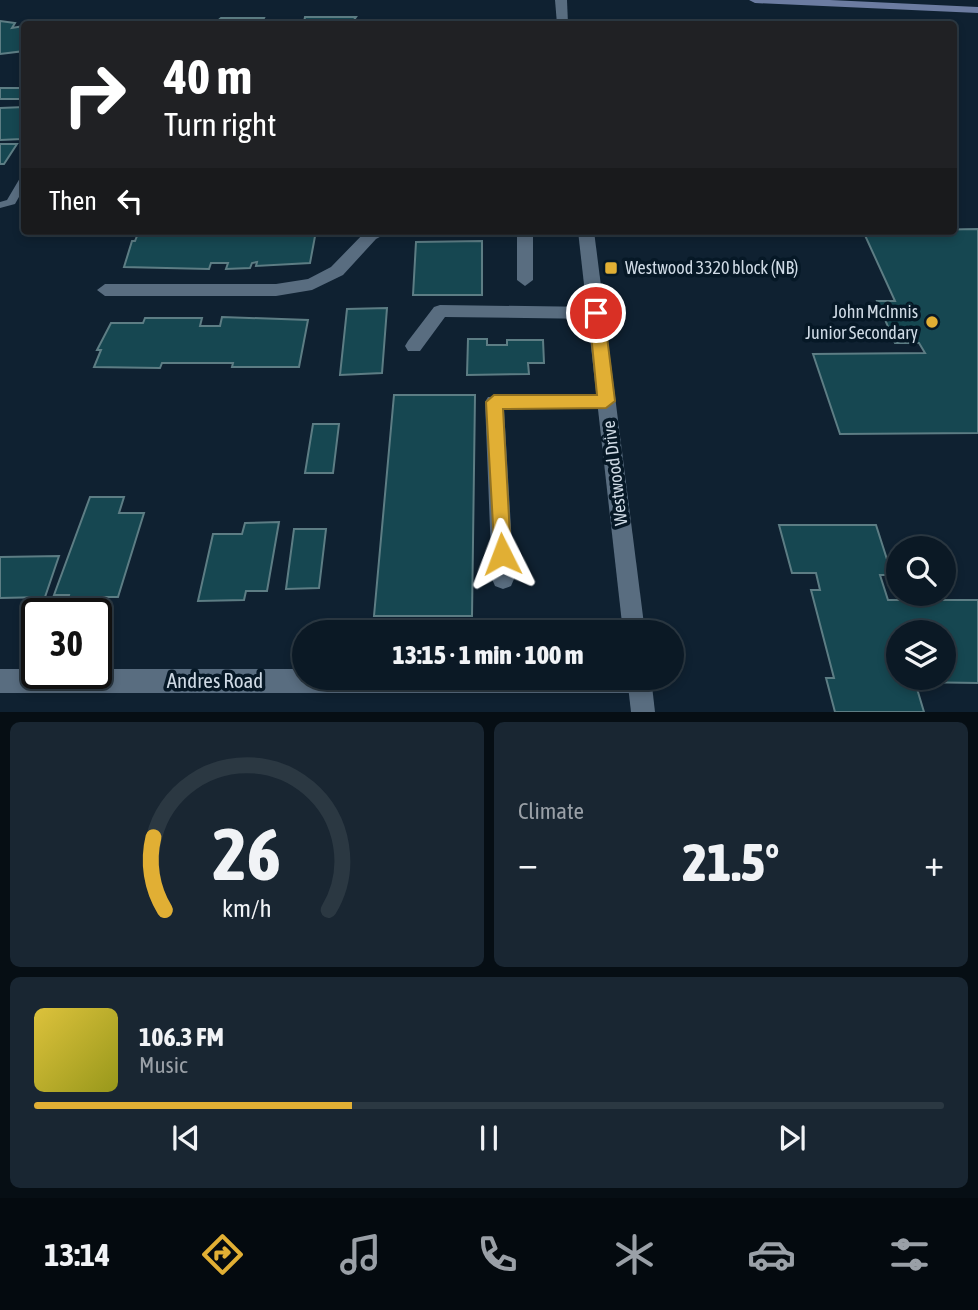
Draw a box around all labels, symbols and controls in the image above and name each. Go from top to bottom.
text: 40 m [164,48,252,104]
icon: right [49,49,140,140]
text: Turn right [164,106,277,143]
icon: left [111,182,149,220]
text: Then [49,186,97,216]
place label: Westwood 3320 block (NB) [625,257,798,278]
marker: Westwood 3320 block (NB) [603,260,619,276]
pin [566,283,626,343]
icon: arrive [577,294,615,332]
place label: John McInnis Junior Secondary [805,301,918,343]
marker: John McInnis Junior Secondary [924,314,940,330]
street label: Westwood Drive [598,419,631,527]
position arrow [465,517,539,591]
map controls [886,536,956,690]
button: search [886,536,956,606]
speed limit sign: 30 [21,598,112,689]
button: layers [886,620,956,690]
text: 13:15 · 1 min · 100 m [393,640,583,670]
street label: Andres Road [167,668,263,692]
text: Climate [518,798,584,824]
text: 26 [213,813,281,896]
text: 21.5° [683,832,779,892]
text: − [518,841,538,884]
text: + [924,841,944,884]
text: km/h [222,894,272,922]
text: 106.3 FM [139,1022,224,1052]
text: Music [139,1052,187,1078]
icon: previous [167,1119,205,1157]
icon: pause [470,1119,508,1157]
icon: next [773,1119,811,1157]
icon: directions [198,1230,247,1279]
icon: music [336,1230,385,1279]
icon: phone [473,1230,522,1279]
icon: climate [610,1230,659,1279]
icon: car [747,1230,796,1279]
icon: filters [885,1230,934,1279]
text: 13:14 [44,1236,110,1273]

